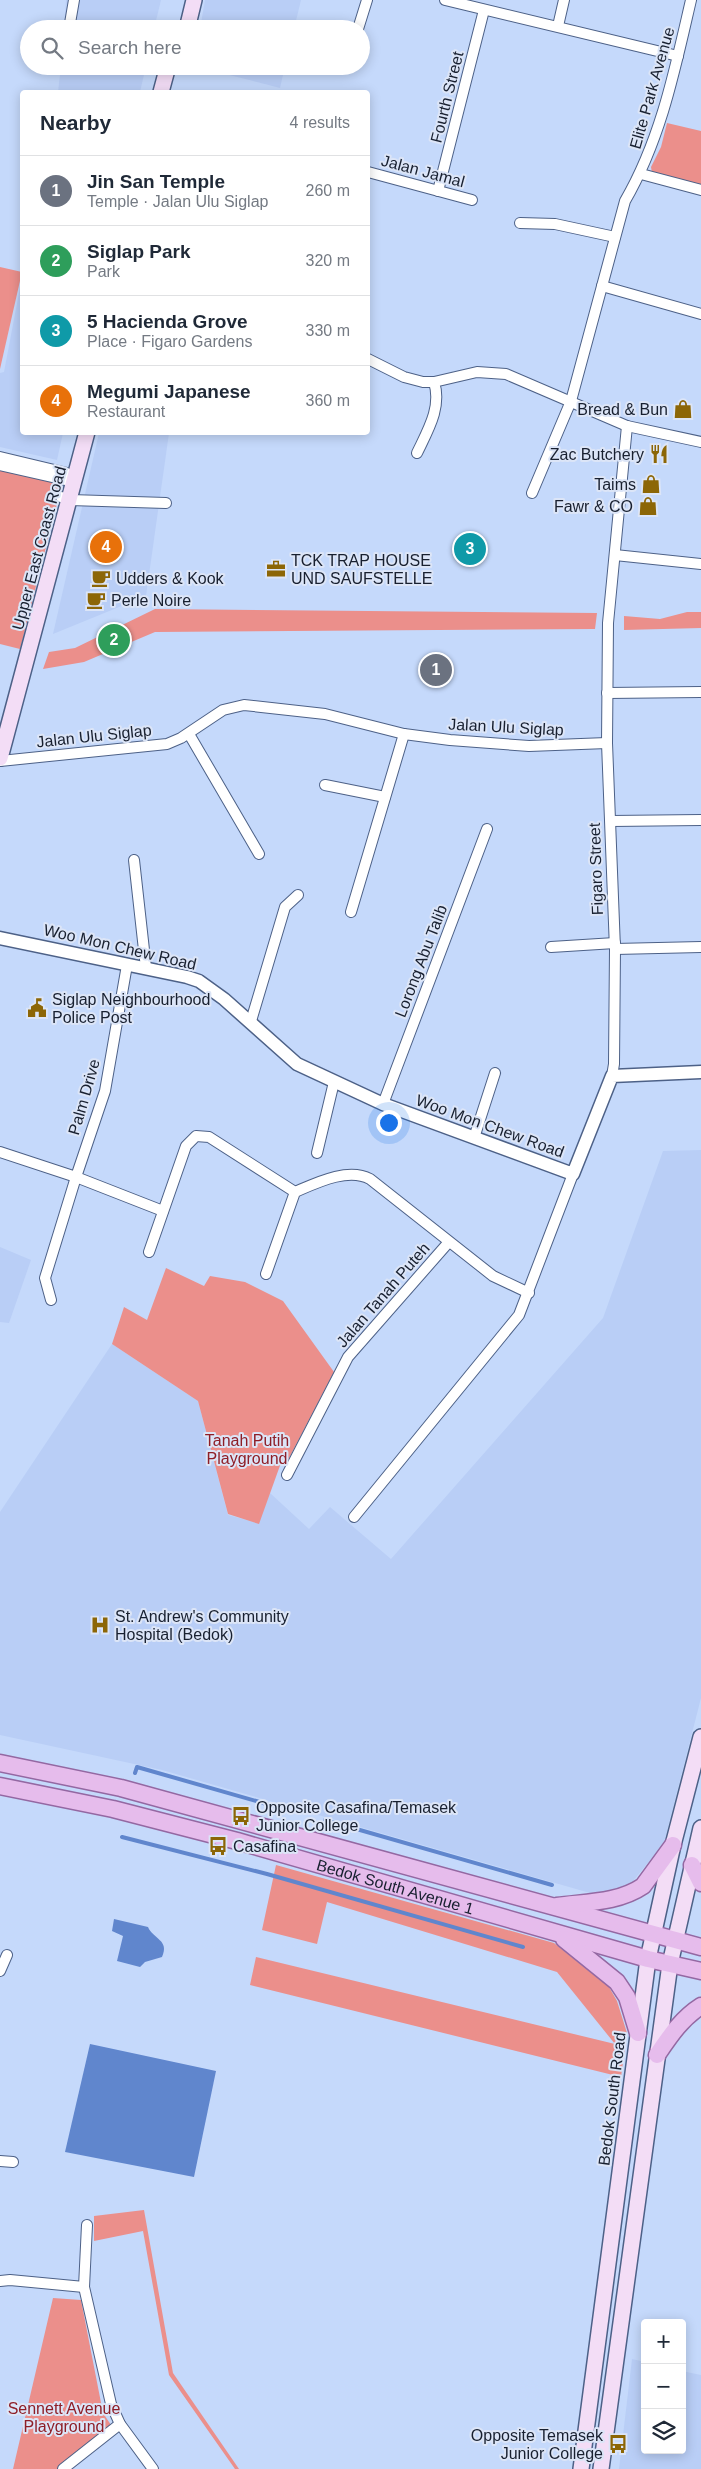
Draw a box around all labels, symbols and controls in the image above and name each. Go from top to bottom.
search box [20,20,370,75]
street label: Elite Park Avenue [626,25,678,151]
icon: search [38,34,66,62]
text: Search here [78,37,182,58]
street label: Fourth Street [427,49,467,144]
text: Nearby [40,111,111,134]
text: 4 results [290,114,350,131]
street label: Jalan Jamal [380,152,466,190]
text: Jin San Temple [87,171,225,192]
text: 1 [52,182,60,199]
text: 260 m [306,182,350,199]
text: Temple · Jalan Ulu Siglap [87,193,268,210]
text: Siglap Park [87,241,191,262]
text: 2 [52,252,60,269]
text: 320 m [306,252,350,269]
text: Park [87,263,120,280]
text: 5 Hacienda Grove [87,311,248,332]
text: 3 [52,322,60,339]
text: 330 m [306,322,350,339]
text: Place · Figaro Gardens [87,333,252,350]
text: Megumi Japanese [87,381,251,402]
text: 4 [52,392,60,409]
text: 360 m [306,392,350,409]
shop icon: Bread & Bun [672,398,694,420]
place label: Bread & Bun [577,401,668,418]
text: Restaurant [87,403,165,420]
restaurant icon: Zac Butchery [648,443,670,465]
place label: Zac Butchery [550,446,644,463]
street label: Upper East Coast Road [9,464,69,632]
shop icon: Taims [640,473,662,495]
place label: Taims [594,476,636,493]
shop icon: Fawr & CO [637,495,659,517]
place label: Fawr & CO [554,498,633,515]
pin: 4 [90,528,122,566]
pin: 3 [454,530,486,568]
place label: TCK TRAP HOUSE UND SAUFSTELLE [291,552,432,587]
office icon: TCK TRAP HOUSE UND SAUFSTELLE [265,558,287,580]
cafe icon: Udders & Kook [90,567,112,589]
place label: Udders & Kook [116,570,225,587]
cafe icon: Perle Noire [85,589,107,611]
place label: Perle Noire [111,592,191,609]
pin: 2 [98,621,130,659]
pin: 1 [420,651,452,689]
street label: Jalan Ulu Siglap [448,715,564,739]
street label: Jalan Ulu Siglap [36,721,152,750]
street label: Figaro Street [586,822,606,916]
street label: Lorong Abu Talib [392,902,450,1020]
street label: Woo Mon Chew Road [42,921,198,973]
place label: Siglap Neighbourhood Police Post [52,991,210,1026]
public building icon: Siglap Neighbourhood Police Post [26,997,48,1019]
street label: Palm Drive [65,1057,103,1137]
street label: Woo Mon Chew Road [414,1091,566,1161]
your location [376,1110,402,1136]
street label: Jalan Tanah Puteh [333,1240,433,1350]
park label: Tanah Putih Playground [205,1432,289,1467]
place label: St. Andrew's Community Hospital (Bedok) [115,1608,289,1643]
hospital icon: St. Andrew's Community Hospital (Bedok) [89,1614,111,1636]
place label: Opposite Casafina/Temasek Junior College [256,1799,457,1834]
bus stop icon: Opposite Casafina/Temasek Junior College [230,1805,252,1827]
bus stop icon: Casafina [207,1835,229,1857]
place label: Casafina [233,1838,296,1855]
street label: Bedok South Avenue 1 [315,1856,476,1917]
street label: Bedok South Road [595,2031,629,2167]
map controls [641,2319,686,2454]
button: + [641,2319,686,2364]
button: − [641,2364,686,2409]
park label: Sennett Avenue Playground [8,2400,120,2435]
button: layers [641,2409,686,2454]
place label: Opposite Temasek Junior College [471,2427,604,2462]
bus stop icon: Opposite Temasek Junior College [607,2433,629,2455]

